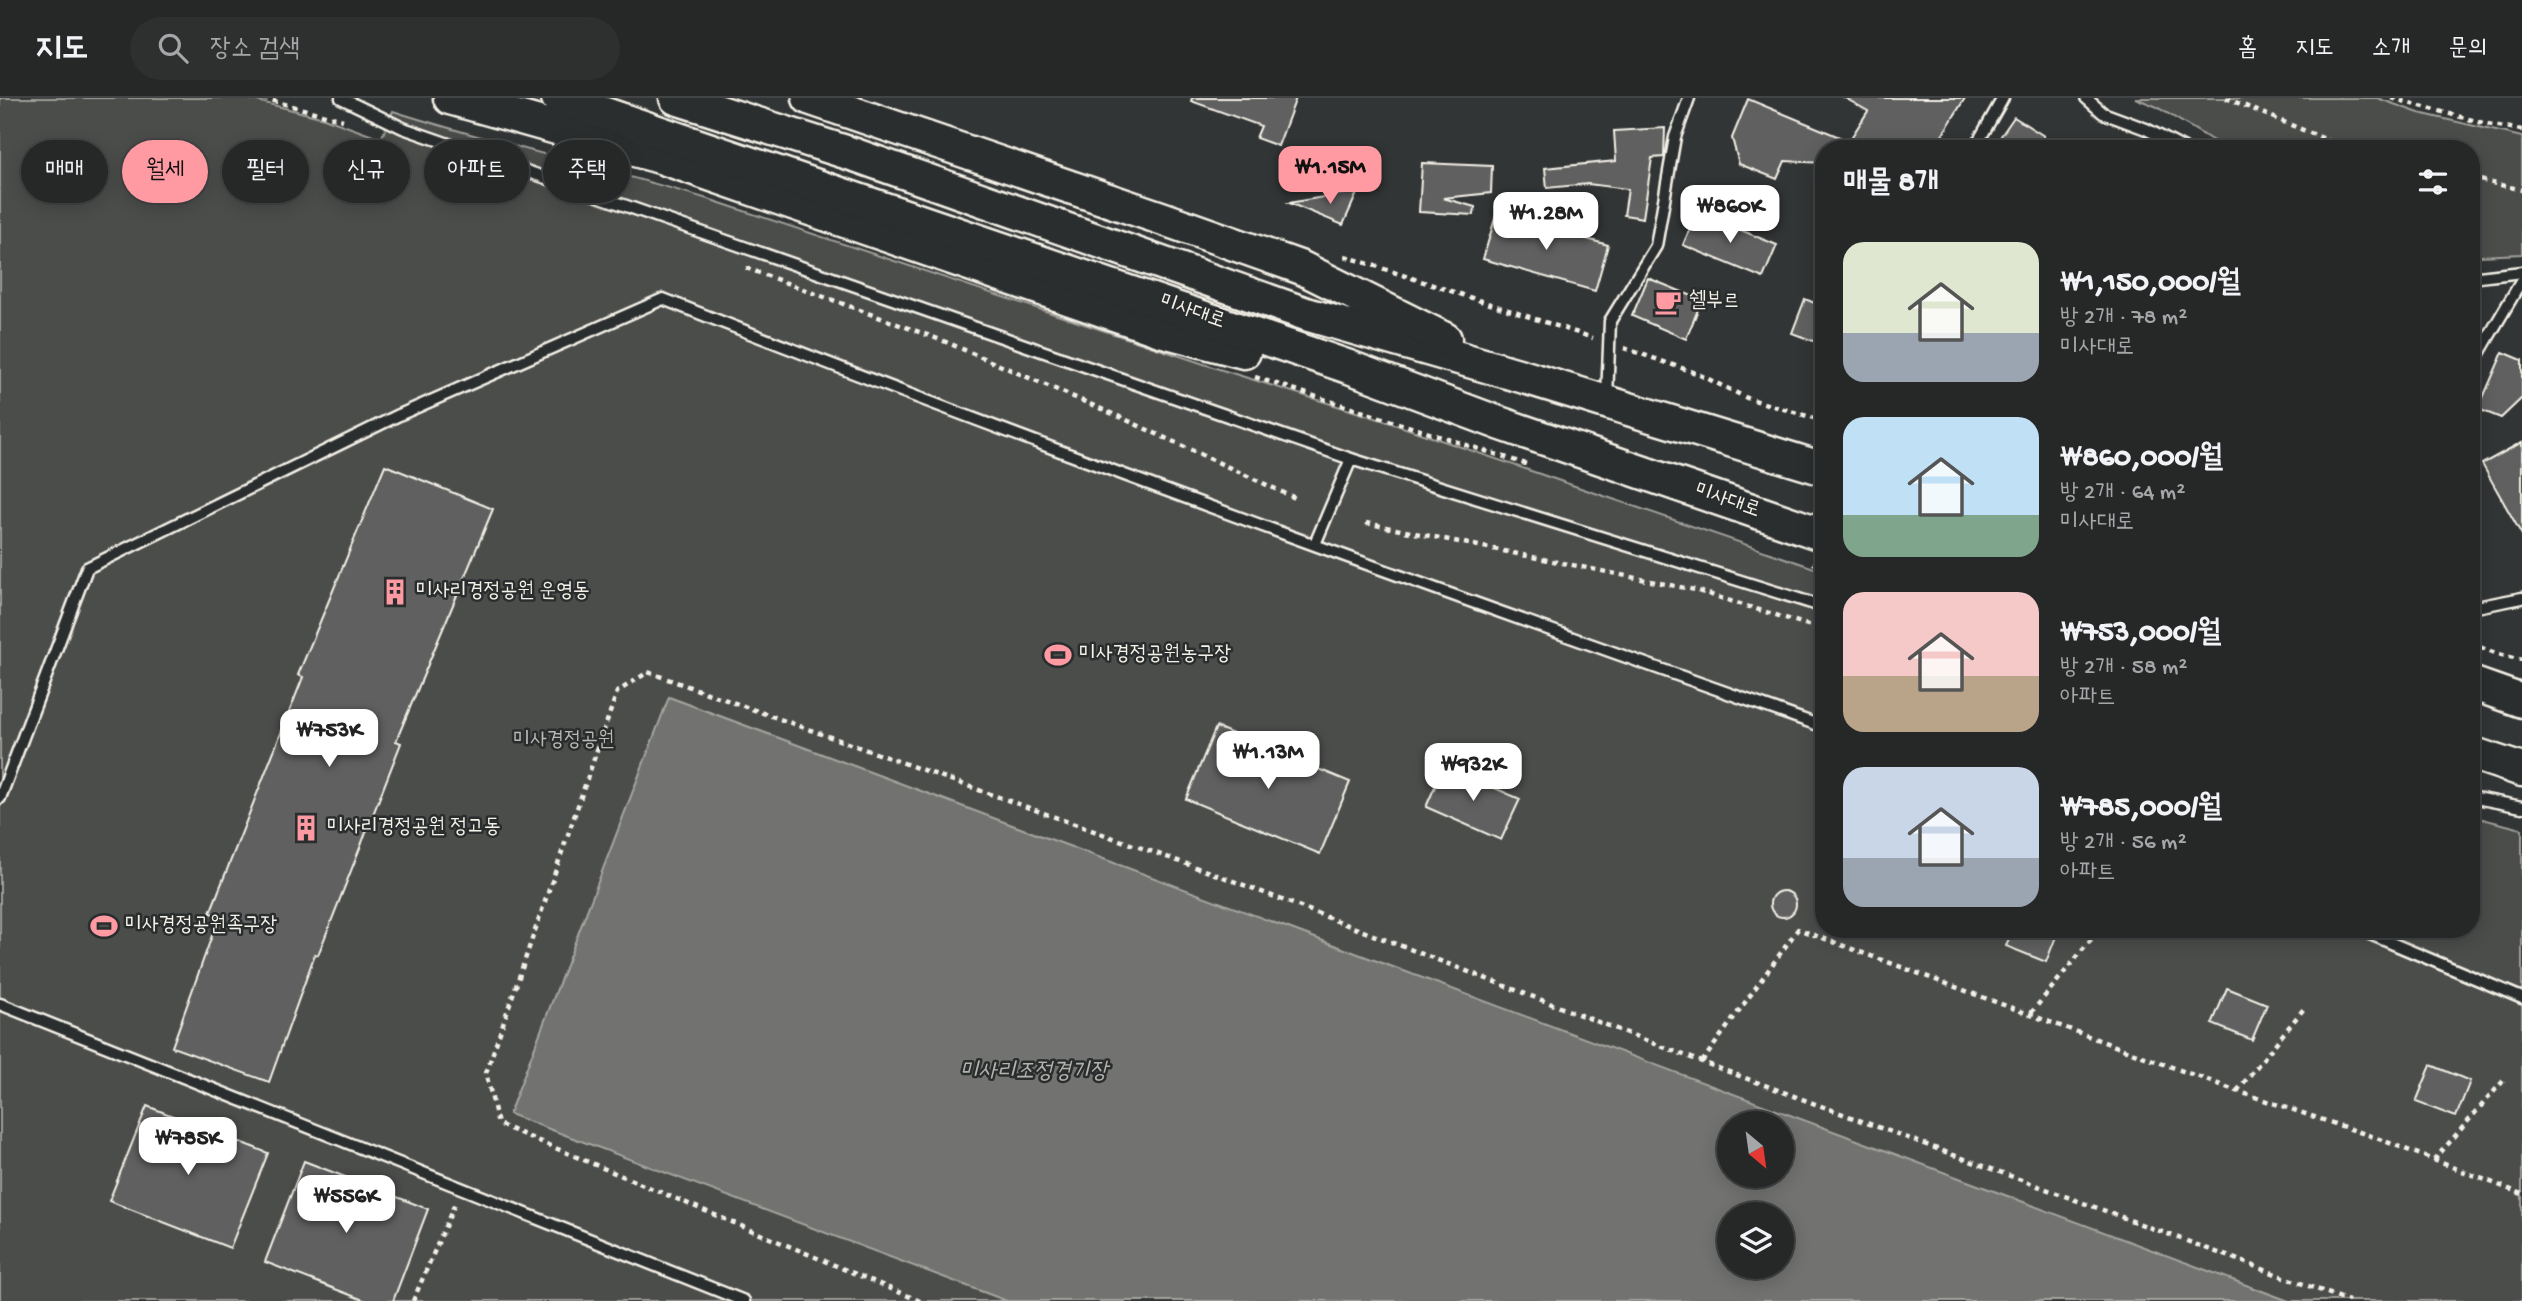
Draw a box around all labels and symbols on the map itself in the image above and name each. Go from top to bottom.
pin: ₩1.15M [1273,146,1387,206]
pin: ₩860K [1681,186,1779,245]
pin: ₩1.28M [1489,192,1603,252]
cafe icon: 쉘부르 [1653,287,1683,317]
place label: 쉘부르 [1689,289,1740,315]
street label: 미사대로 [1156,290,1228,336]
street label: 미사대로 [1691,479,1763,525]
building icon: 미사리경정공원 운영동 [380,577,410,607]
place label: 미사리경정공원 운영동 [416,580,590,605]
sports icon: 미사경정공원농구장 [1043,640,1073,670]
place label: 미사경정공원농구장 [1079,643,1231,668]
pin: ₩753K [280,710,378,769]
park label: 미사경정공원 [513,729,615,754]
pin: ₩1.13M [1211,732,1325,791]
pin: ₩932K [1424,744,1522,803]
building icon: 미사리경정공원 정고동 [291,813,321,843]
place label: 미사리경정공원 정고동 [327,816,501,841]
sports icon: 미사경정공원족구장 [89,911,119,941]
place label: 미사경정공원족구장 [125,914,277,939]
water label: 미사리조정경기장 [960,1059,1111,1086]
north arrow [1717,1111,1794,1188]
pin: ₩785K [139,1118,237,1177]
pin: ₩556K [297,1176,395,1235]

